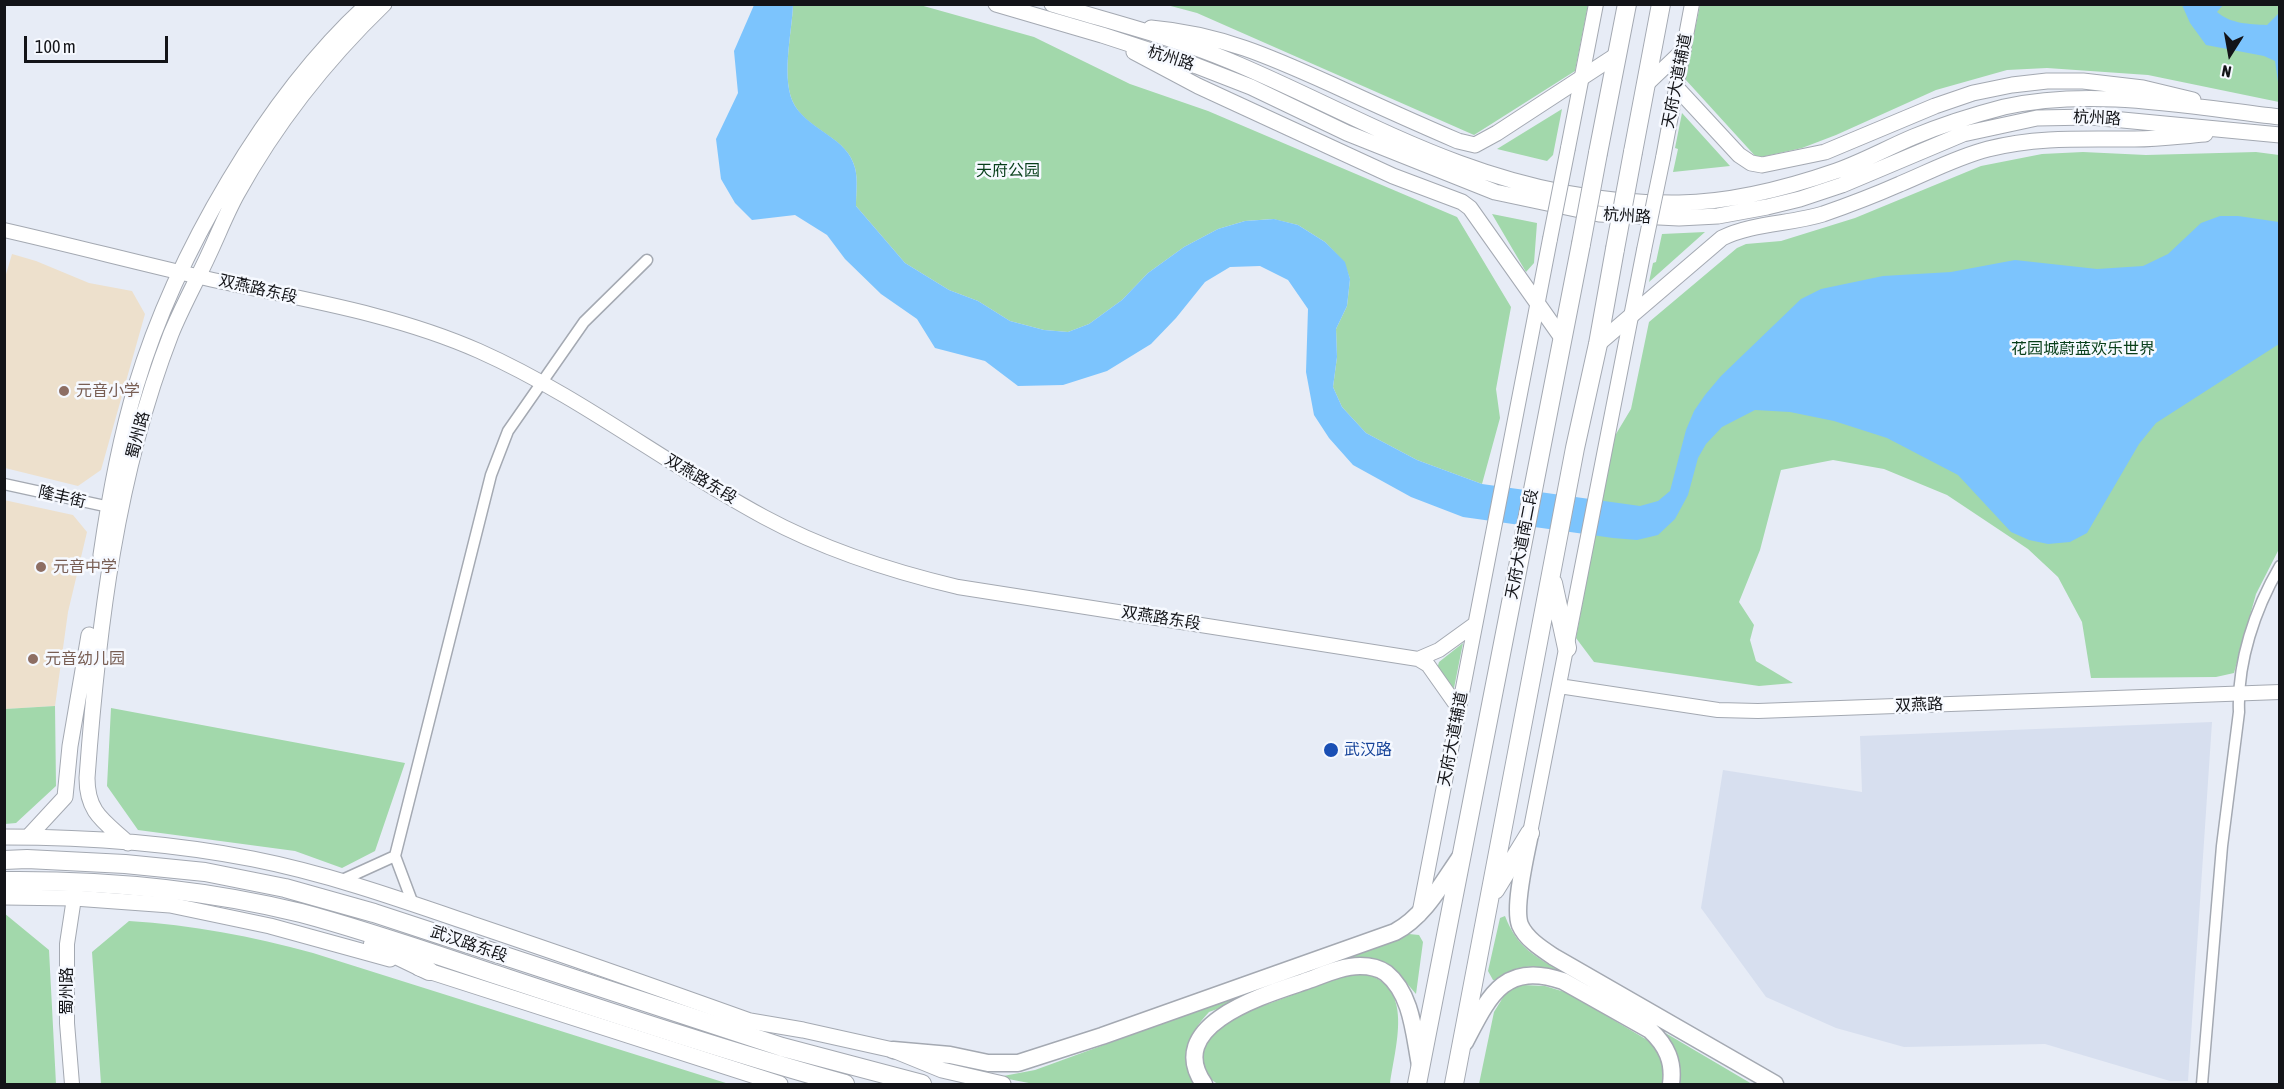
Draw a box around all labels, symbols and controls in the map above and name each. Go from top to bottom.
scale bar [27,24,171,62]
north arrow [2200,24,2260,84]
street label: 天府大道辅道 [1658,32,1696,130]
text: 100 m [35,36,76,57]
street label: 杭州路 [1145,41,1197,75]
text: N [2220,62,2233,81]
street label: 杭州路 [2073,107,2121,129]
park label: 天府公园 [976,161,1040,181]
street label: 杭州路 [1602,205,1652,227]
street label: 双燕路东段 [217,271,299,307]
park label: 花园城蔚蓝欢乐世界 [2011,339,2155,359]
place label: 元音小学 [76,381,140,401]
marker: 元音小学 [57,384,71,398]
street label: 蜀州路 [123,409,153,461]
street label: 双燕路东段 [662,450,740,508]
street label: 隆丰街 [36,482,88,512]
street label: 天府大道南二段 [1502,487,1542,601]
place label: 元音中学 [53,557,117,577]
marker: 元音中学 [34,560,48,574]
street label: 双燕路东段 [1120,602,1202,634]
place label: 元音幼儿园 [45,649,125,669]
marker: 元音幼儿园 [26,652,40,666]
street label: 天府大道辅道 [1434,690,1472,788]
street label: 双燕路 [1895,695,1943,715]
place label: 武汉路 [1344,740,1392,760]
marker: 武汉路 [1322,741,1340,759]
street label: 武汉路东段 [428,922,510,966]
street label: 蜀州路 [57,967,77,1015]

